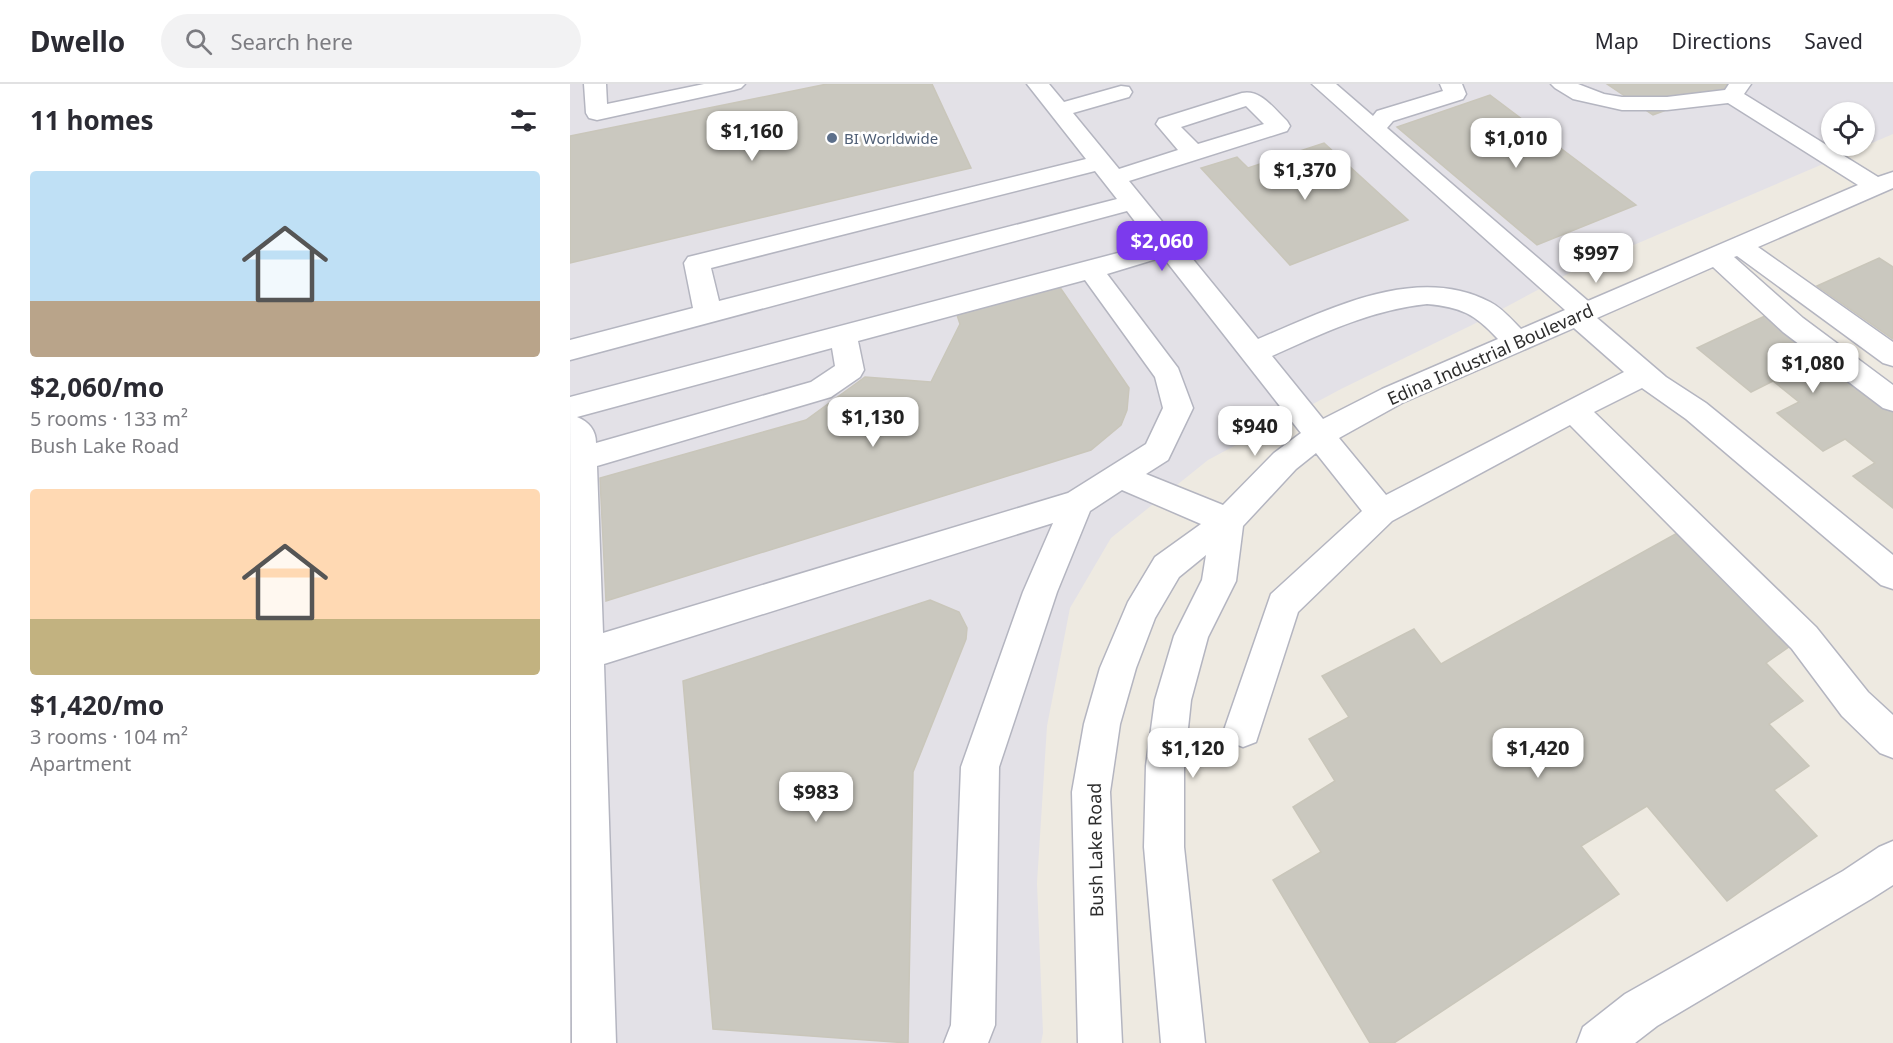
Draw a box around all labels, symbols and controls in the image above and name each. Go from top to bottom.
search box [161,14,581,68]
text: Dwello [30,22,125,60]
icon: search [182,25,215,58]
text: Search here [230,26,353,56]
text: Map [1595,27,1639,55]
text: Directions [1672,27,1771,55]
text: Saved [1804,27,1863,55]
text: 11 homes [30,102,154,138]
map controls [1821,102,1875,156]
button: locate [1821,102,1875,156]
icon: filters [507,104,540,137]
pin: $1,160 [703,111,801,162]
text: $1,160 [721,117,783,144]
pin: $1,010 [1467,118,1565,169]
text: $1,010 [1485,124,1547,151]
place label: BI Worldwide [844,128,938,148]
marker: BI Worldwide [825,131,839,145]
pin: $1,370 [1256,150,1354,201]
text: $1,370 [1274,156,1336,183]
icon: home [231,210,339,318]
pin: $2,060 [1113,221,1211,272]
text: $2,060 [1131,227,1193,254]
pin: $997 [1560,233,1632,284]
text: $997 [1573,239,1619,266]
street label: Edina Industrial Boulevard [1383,298,1597,410]
pin: $1,080 [1764,343,1862,394]
text: $1,080 [1782,349,1844,376]
text: $2,060/mo [30,369,164,405]
pin: $1,130 [824,397,922,448]
text: $1,130 [842,403,904,430]
text: 5 rooms · 133 m² [30,405,188,432]
pin: $940 [1219,406,1291,457]
text: $940 [1232,412,1278,439]
text: Bush Lake Road [30,432,179,459]
icon: home [231,528,339,636]
text: $1,420/mo [30,687,164,723]
text: 3 rooms · 104 m² [30,723,188,750]
pin: $1,120 [1144,728,1242,779]
pin: $1,420 [1489,728,1587,779]
text: $1,120 [1162,734,1224,761]
text: $1,420 [1507,734,1569,761]
text: Apartment [30,750,131,777]
pin: $983 [780,772,852,823]
text: $983 [793,778,839,805]
street label: Bush Lake Road [1082,783,1108,917]

